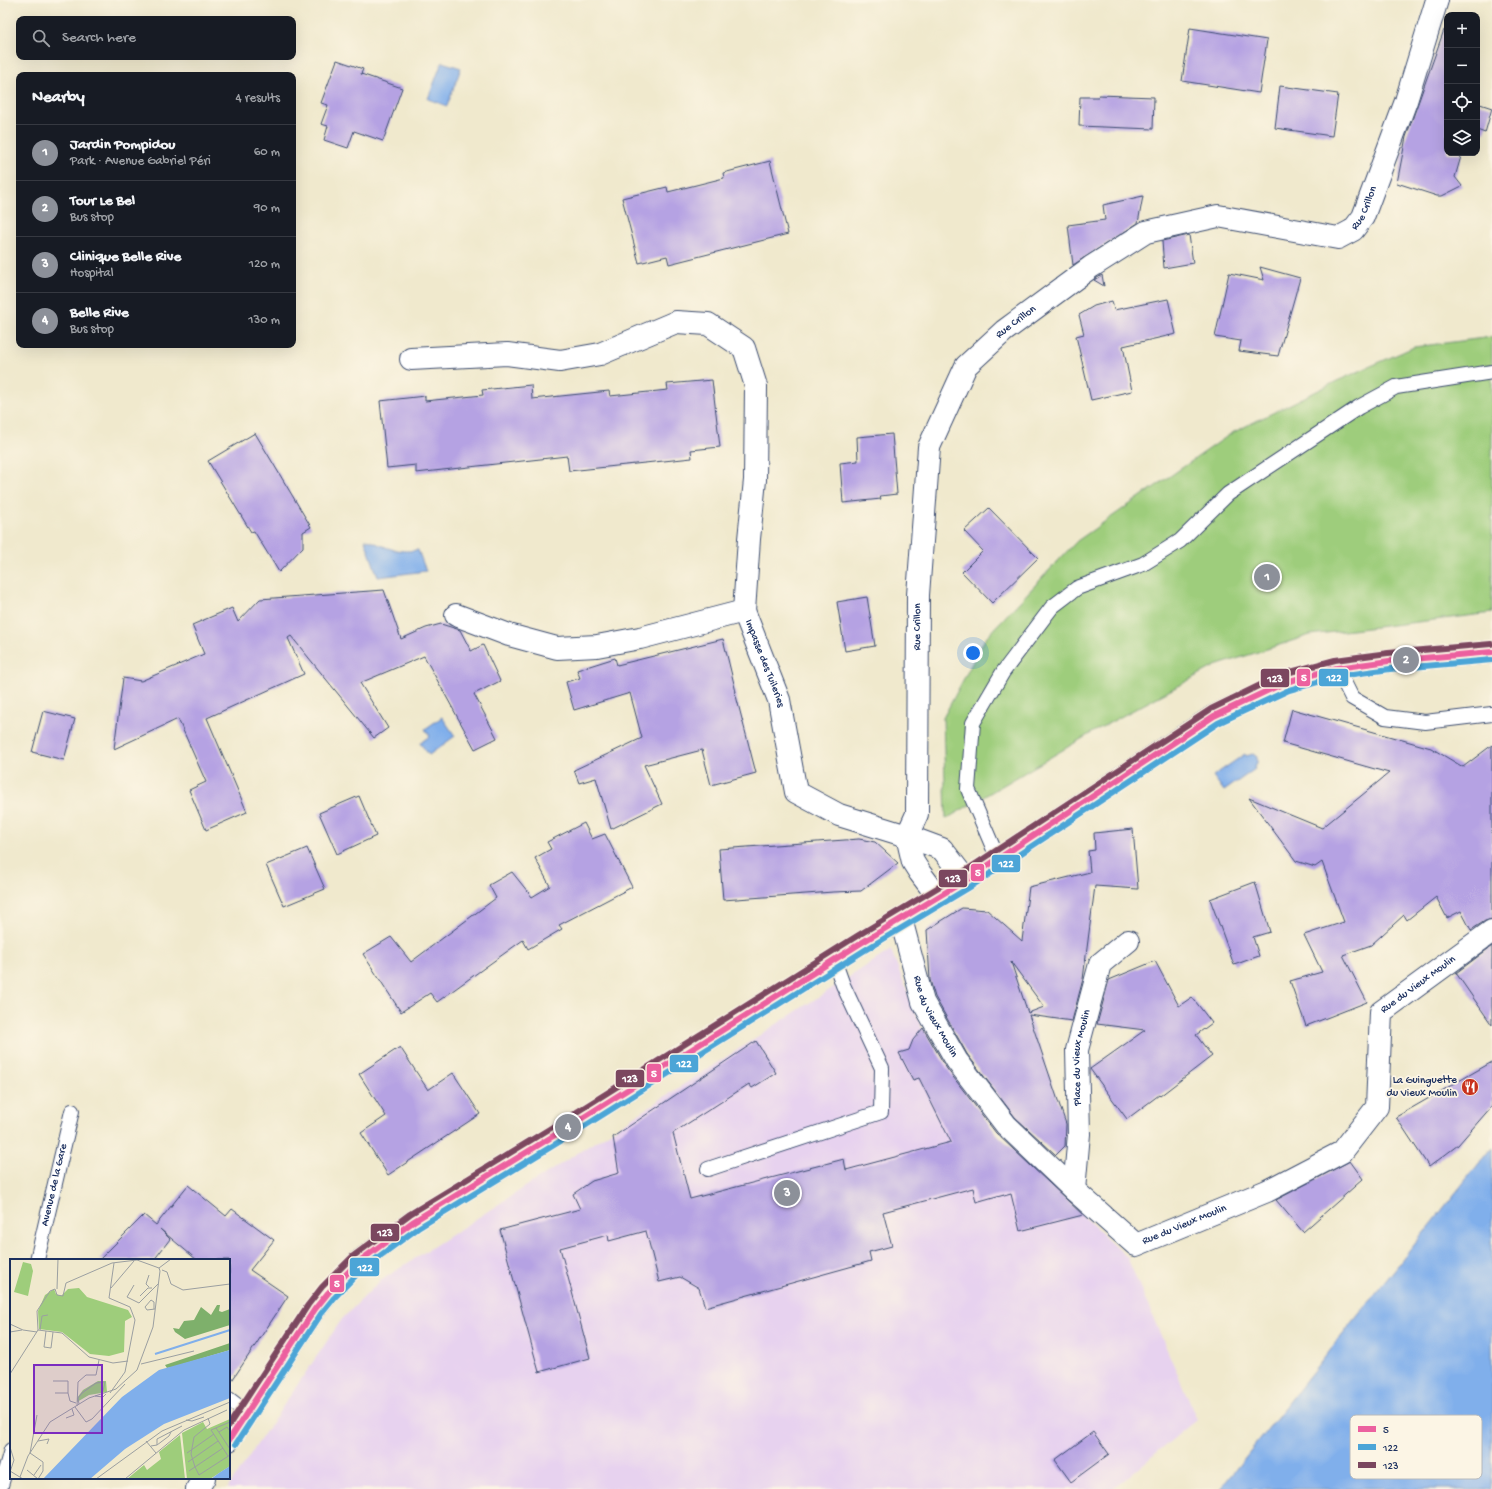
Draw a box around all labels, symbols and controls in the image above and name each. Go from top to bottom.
map controls [1444,12,1480,156]
button: + [1444,12,1480,48]
search box [16,16,296,60]
icon: search [30,27,52,49]
text: Search here [62,29,136,47]
button: − [1444,48,1480,84]
button: locate [1444,84,1480,120]
text: Nearby [32,88,85,108]
text: 4 results [236,91,280,106]
button: layers [1444,120,1480,156]
text: Jardin Pompidou [70,136,175,154]
text: 1 [42,145,48,160]
text: 60 m [254,145,280,160]
text: Park · Avenue Gabriel Péri [70,154,211,169]
street label: Rue Crillon [1349,184,1380,233]
text: Tour Le Bel [70,192,135,210]
text: 2 [42,201,48,216]
text: 90 m [254,201,280,216]
text: Bus stop [70,210,114,225]
text: Clinique Belle Rive [70,248,181,266]
text: 3 [42,257,48,272]
text: 120 m [249,257,280,272]
text: Hospital [70,266,114,281]
street label: Rue Crillon [994,303,1039,341]
text: Belle Rive [70,304,129,322]
text: 4 [42,313,48,328]
text: 130 m [248,313,280,328]
text: Bus stop [70,322,114,337]
pin: 1 [1254,562,1280,592]
street label: Rue Crillon [912,602,924,651]
street label: Impasse des Tuileries [742,618,786,709]
your location [963,643,983,663]
pin: 2 [1393,645,1419,675]
line badge: 123 [1260,668,1290,688]
line badge: 5 [1296,668,1311,687]
line badge: 122 [1318,668,1349,687]
text: 5 [1301,673,1307,685]
text: 122 [1325,673,1342,685]
text: 123 [1266,674,1283,686]
line badge: 122 [991,854,1021,873]
text: 122 [997,859,1014,871]
line badge: 5 [970,863,985,882]
text: 5 [975,868,981,880]
line badge: 123 [938,869,968,888]
text: 123 [944,874,961,886]
street label: Rue du Vieux Moulin [1378,953,1459,1016]
street label: Rue du Vieux Moulin [910,975,960,1060]
street label: Place du Vieux Moulin [1071,1008,1094,1107]
line badge: 122 [669,1054,699,1073]
text: 122 [675,1059,692,1071]
line badge: 5 [646,1063,662,1083]
line badge: 123 [615,1069,645,1088]
text: 5 [651,1069,657,1081]
text: 123 [621,1074,638,1086]
place label: La Guinguette du Vieux Moulin [1387,1075,1458,1100]
restaurant icon: La Guinguette du Vieux Moulin [1460,1077,1480,1097]
pin: 4 [555,1112,581,1142]
street label: Avenue de la Gare [39,1142,70,1227]
pin: 3 [774,1178,800,1208]
street label: Rue du Vieux Moulin [1141,1202,1229,1248]
line badge: 123 [370,1223,400,1242]
text: 123 [376,1228,393,1240]
line badge: 122 [349,1257,380,1277]
inset map [10,1259,230,1479]
text: 122 [356,1263,373,1275]
line badge: 5 [329,1274,345,1293]
text: 5 [334,1279,340,1291]
legend [1350,1415,1482,1479]
text: 5 [1383,1425,1389,1437]
text: 122 [1382,1443,1399,1455]
text: 123 [1382,1461,1399,1473]

